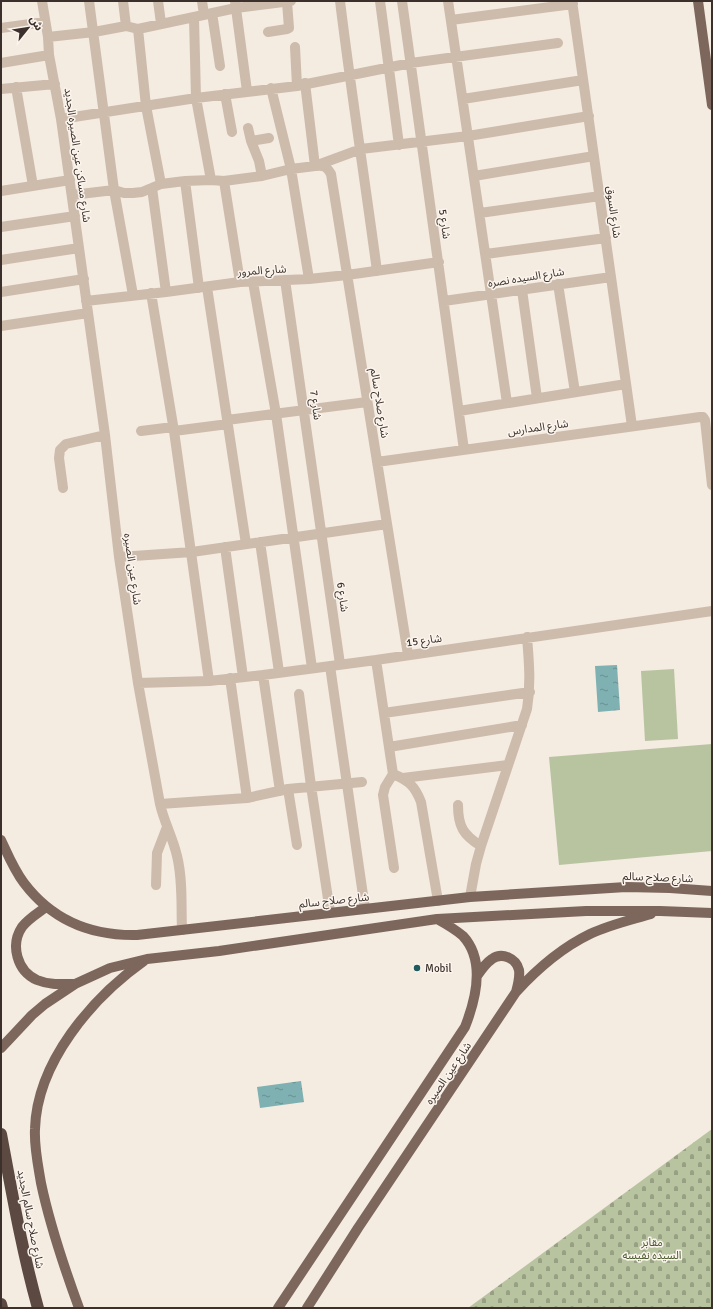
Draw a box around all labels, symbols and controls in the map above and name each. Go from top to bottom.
north arrow [8,8,48,48]
text: ش [27,13,46,33]
street label: شارع مساكن عين الصيره الجديد [61,87,93,224]
street label: شارع السوق [602,185,624,239]
street label: شارع 5 [435,208,453,240]
street label: شارع المرور [236,262,287,280]
street label: شارع السيده نصره [487,265,566,291]
street label: شارع صلاح سالم [366,367,392,440]
street label: شارع 7 [306,389,324,421]
street label: شارع المدارس [507,417,570,439]
street label: شارع عين الصيره [120,532,144,606]
street label: شارع 6 [333,581,351,613]
street label: شارع 15 [405,632,443,650]
street label: شارع صلاح سالم [622,870,694,887]
street label: شارع صلاح سالم [298,890,370,913]
place label: Mobil [425,962,452,975]
marker: Mobil [412,963,422,973]
street label: شارع عين الصيره [423,1039,475,1107]
street label: شارع صلاح سالم الجديد [13,1168,47,1270]
park label: مقابر السيده نفيسه [623,1236,681,1262]

